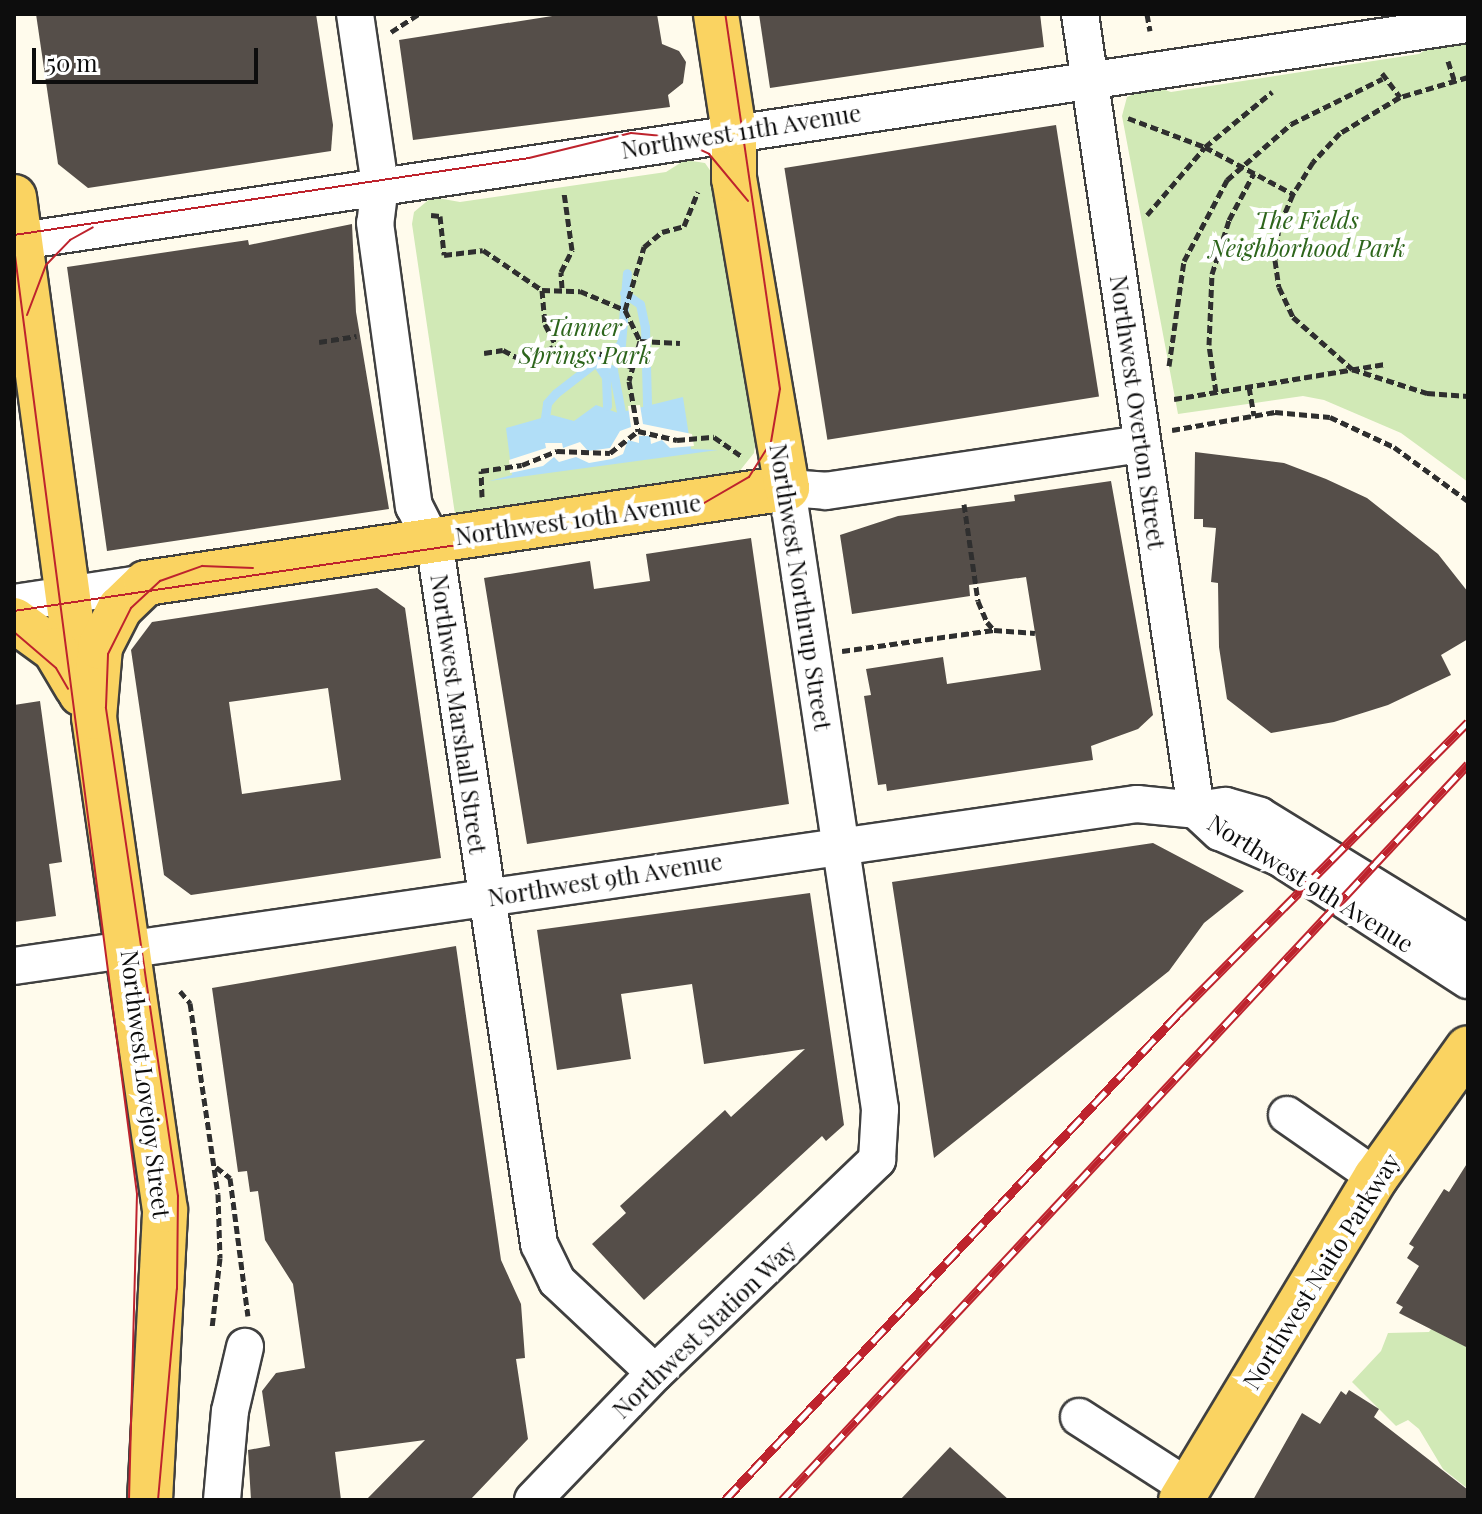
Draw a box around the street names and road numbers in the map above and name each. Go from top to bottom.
street label: Northwest 11th Avenue [618,98,864,164]
street label: Northwest Overton Street [1104,273,1172,551]
street label: Northwest Northrup Street [764,441,838,733]
street label: Northwest 10th Avenue [453,487,703,551]
street label: Northwest Marshall Street [425,572,493,856]
street label: Northwest 9th Avenue [1202,808,1420,958]
street label: Northwest 9th Avenue [485,846,725,912]
street label: Northwest Lovejoy Street [115,948,177,1220]
street label: Northwest Naito Parkway [1236,1148,1406,1394]
street label: Northwest Station Way [606,1233,802,1425]

